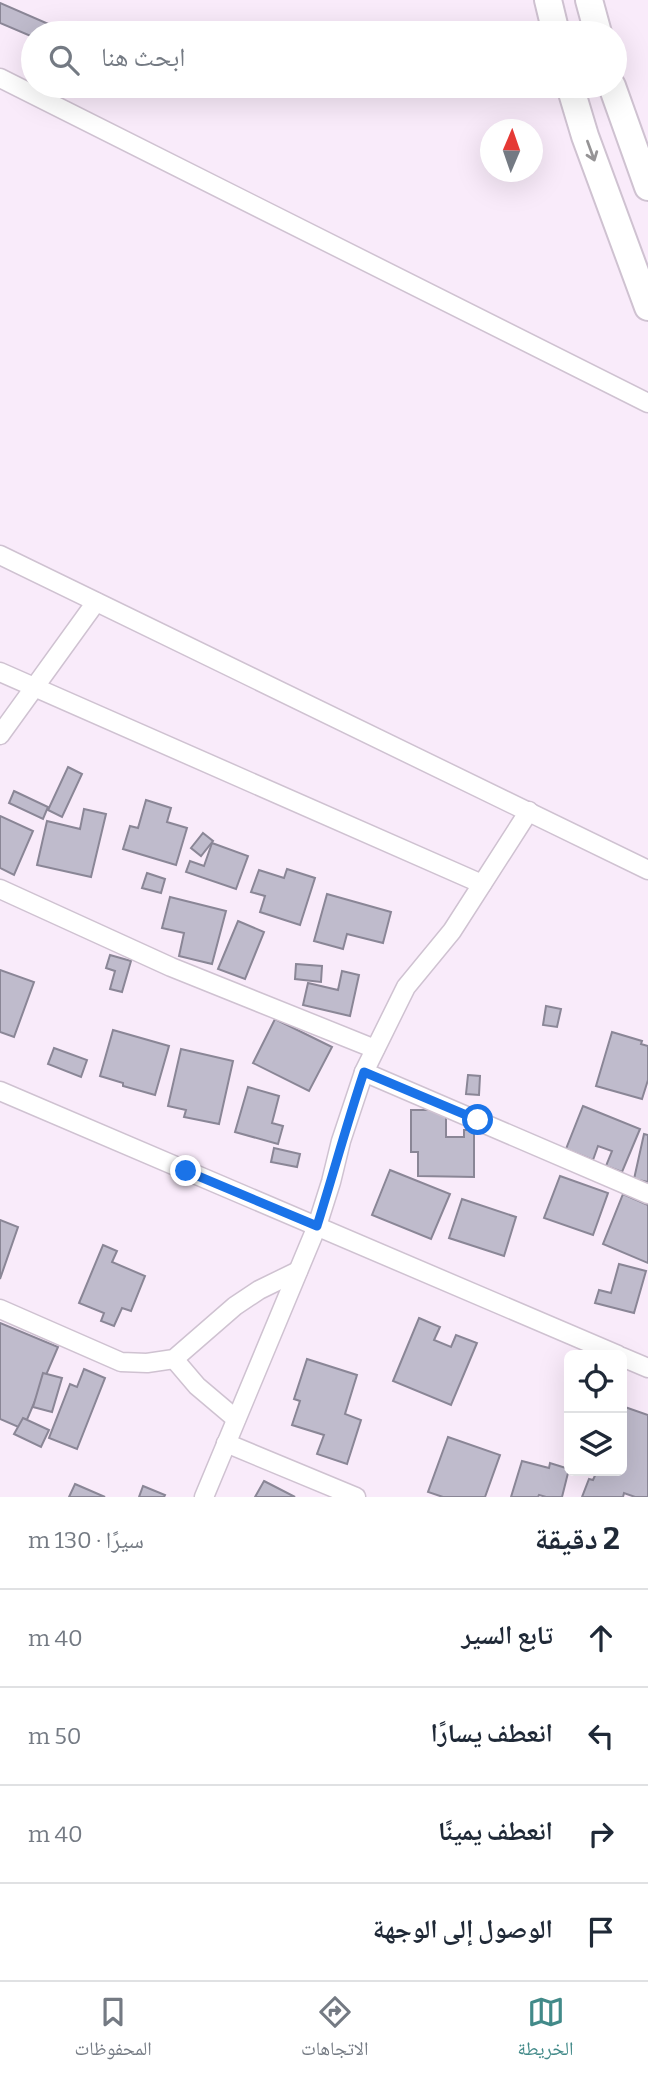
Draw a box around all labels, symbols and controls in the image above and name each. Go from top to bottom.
search box [21,21,627,98]
icon: search [45,41,83,79]
text: ابحث هنا [101,42,185,73]
north arrow [480,119,543,182]
one-way arrow [585,139,598,161]
route start [462,1104,493,1135]
route end [170,1155,201,1186]
map controls [564,1350,627,1476]
button: locate [564,1350,627,1413]
button: layers [564,1413,627,1476]
text: 2 دقيقة [535,1521,620,1557]
text: سيرًا · 130 m [28,1526,144,1554]
icon: ahead [582,1619,620,1657]
text: تابع السير [462,1620,553,1651]
text: 40 m [28,1624,83,1652]
icon: left [582,1717,620,1755]
text: انعطف يسارًا [430,1718,553,1749]
text: 50 m [28,1722,82,1750]
icon: right [582,1815,620,1853]
text: انعطف يمينًا [438,1816,553,1847]
text: 40 m [28,1820,83,1848]
icon: arrive [582,1913,620,1951]
text: الوصول إلى الوجهة [373,1914,553,1945]
tab: المحفوظات [75,1993,152,2067]
tab: الاتجاهات [301,1993,368,2067]
tab: الخريطة [518,1993,573,2067]

